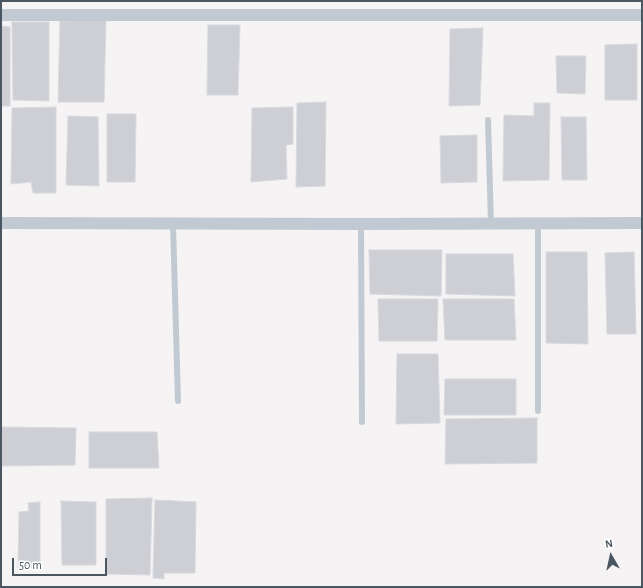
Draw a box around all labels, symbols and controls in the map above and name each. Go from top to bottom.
north arrow [591,536,631,576]
text: N [604,538,614,550]
scale bar [14,550,109,576]
text: 50 m [19,559,42,571]

